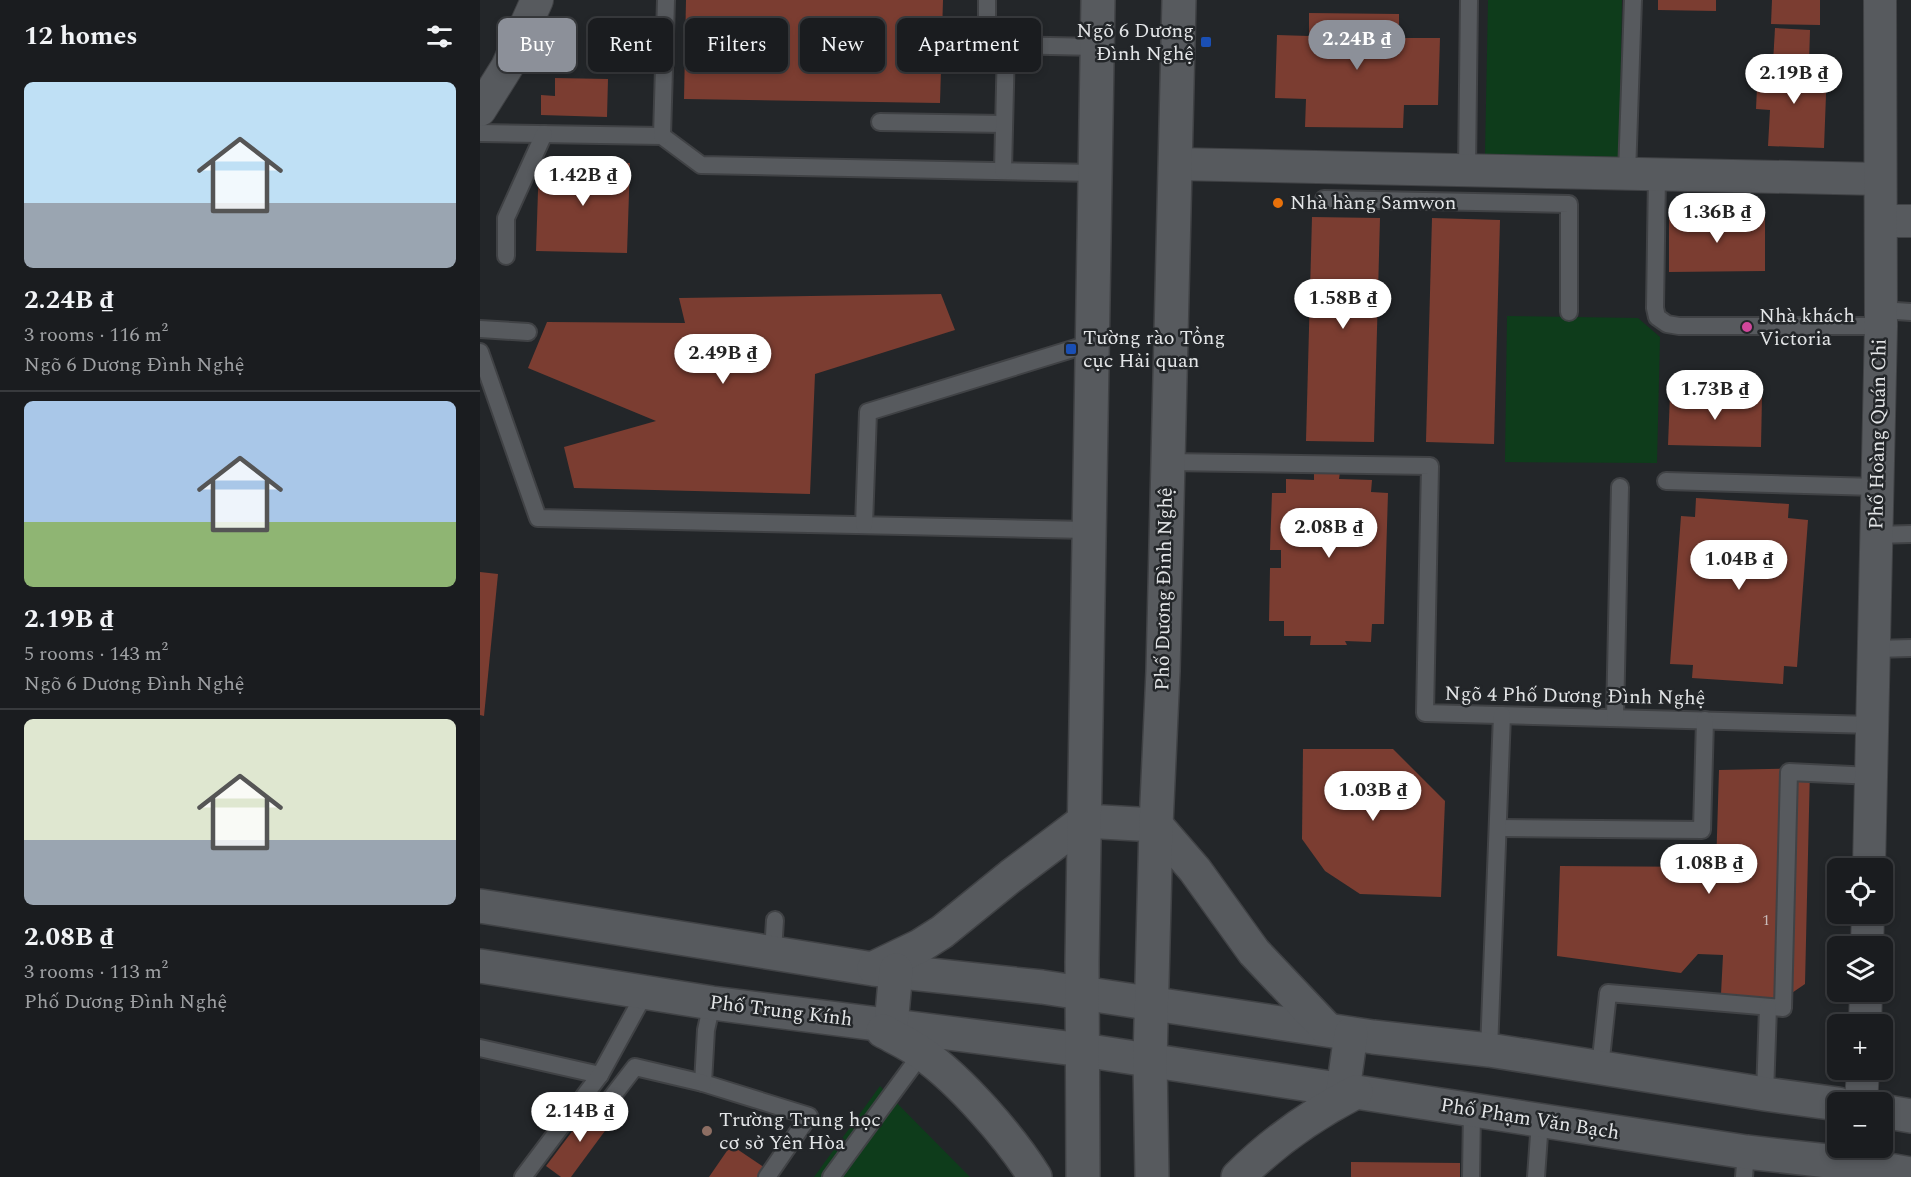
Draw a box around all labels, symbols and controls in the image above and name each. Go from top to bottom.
text: 12 homes [24,16,138,56]
place label: Ngõ 6 Dương Đình Nghệ [1077,16,1194,69]
chip: Buy [498,18,576,72]
chip: Rent [588,18,673,72]
chip: Filters [685,18,788,72]
chip: New [800,18,885,72]
chip: Apartment [897,18,1041,72]
icon: filters [423,20,456,53]
pin: 2.24B ₫ [1302,20,1412,71]
text: 2.24B ₫ [1322,24,1392,54]
marker: Ngõ 6 Dương Đình Nghệ [1199,35,1213,49]
pin: 2.19B ₫ [1739,54,1849,105]
text: 2.19B ₫ [1759,58,1829,88]
icon: home [186,121,294,229]
pin: 1.42B ₫ [528,156,638,207]
text: 1.42B ₫ [548,160,618,190]
place label: Nhà hàng Samwon [1290,188,1456,218]
pin: 1.36B ₫ [1662,193,1772,244]
marker: Nhà hàng Samwon [1271,196,1285,210]
text: 1.36B ₫ [1682,197,1752,227]
pin: 1.58B ₫ [1288,279,1398,330]
text: 2.24B ₫ [24,280,114,320]
text: 1.58B ₫ [1308,283,1378,313]
place label: Nhà khách Victoria [1759,301,1855,354]
text: 3 rooms · 116 m² [24,320,168,350]
marker: Nhà khách Victoria [1740,320,1754,334]
place label: Tường rào Tổng cục Hải quan [1083,323,1225,376]
pin: 2.49B ₫ [668,334,778,385]
text: 2.49B ₫ [688,338,758,368]
street label: Phố Hoàng Quán Chi [1861,338,1895,530]
marker: Tường rào Tổng cục Hải quan [1064,342,1078,356]
text: Ngõ 6 Dương Đình Nghệ [24,350,245,380]
pin: 1.73B ₫ [1660,370,1770,421]
text: 1.73B ₫ [1680,374,1750,404]
icon: home [186,440,294,548]
street label: Phố Dương Đình Nghệ [1147,487,1181,691]
pin: 2.08B ₫ [1274,508,1384,559]
text: 2.08B ₫ [1294,512,1364,542]
pin: 1.04B ₫ [1684,540,1794,591]
text: 1.04B ₫ [1704,544,1774,574]
text: 2.19B ₫ [24,599,114,639]
text: 5 rooms · 143 m² [24,639,168,669]
text: Ngõ 6 Dương Đình Nghệ [24,669,245,699]
street label: Ngõ 4 Phố Dương Đình Nghệ [1444,679,1706,713]
icon: home [186,758,294,866]
pin: 1.03B ₫ [1318,771,1428,822]
text: 1.03B ₫ [1338,775,1408,805]
pin: 1.08B ₫ [1654,844,1764,895]
text: 1.08B ₫ [1674,848,1744,878]
map controls [1827,858,1893,1158]
button: locate [1827,858,1893,924]
house number: 1 [1762,908,1770,932]
text: 2.08B ₫ [24,917,114,957]
button: layers [1827,936,1893,1002]
text: 3 rooms · 113 m² [24,957,168,987]
text: Phố Dương Đình Nghệ [24,987,227,1017]
street label: Phố Trung Kính [708,987,854,1035]
button: + [1827,1014,1893,1080]
street label: Phố Phạm Văn Bạch [1438,1090,1622,1148]
pin: 2.14B ₫ [525,1092,635,1143]
button: − [1827,1092,1893,1158]
text: 2.14B ₫ [545,1096,615,1126]
place label: Trường Trung học cơ sở Yên Hòa [719,1105,881,1158]
marker: Trường Trung học cơ sở Yên Hòa [700,1124,714,1138]

